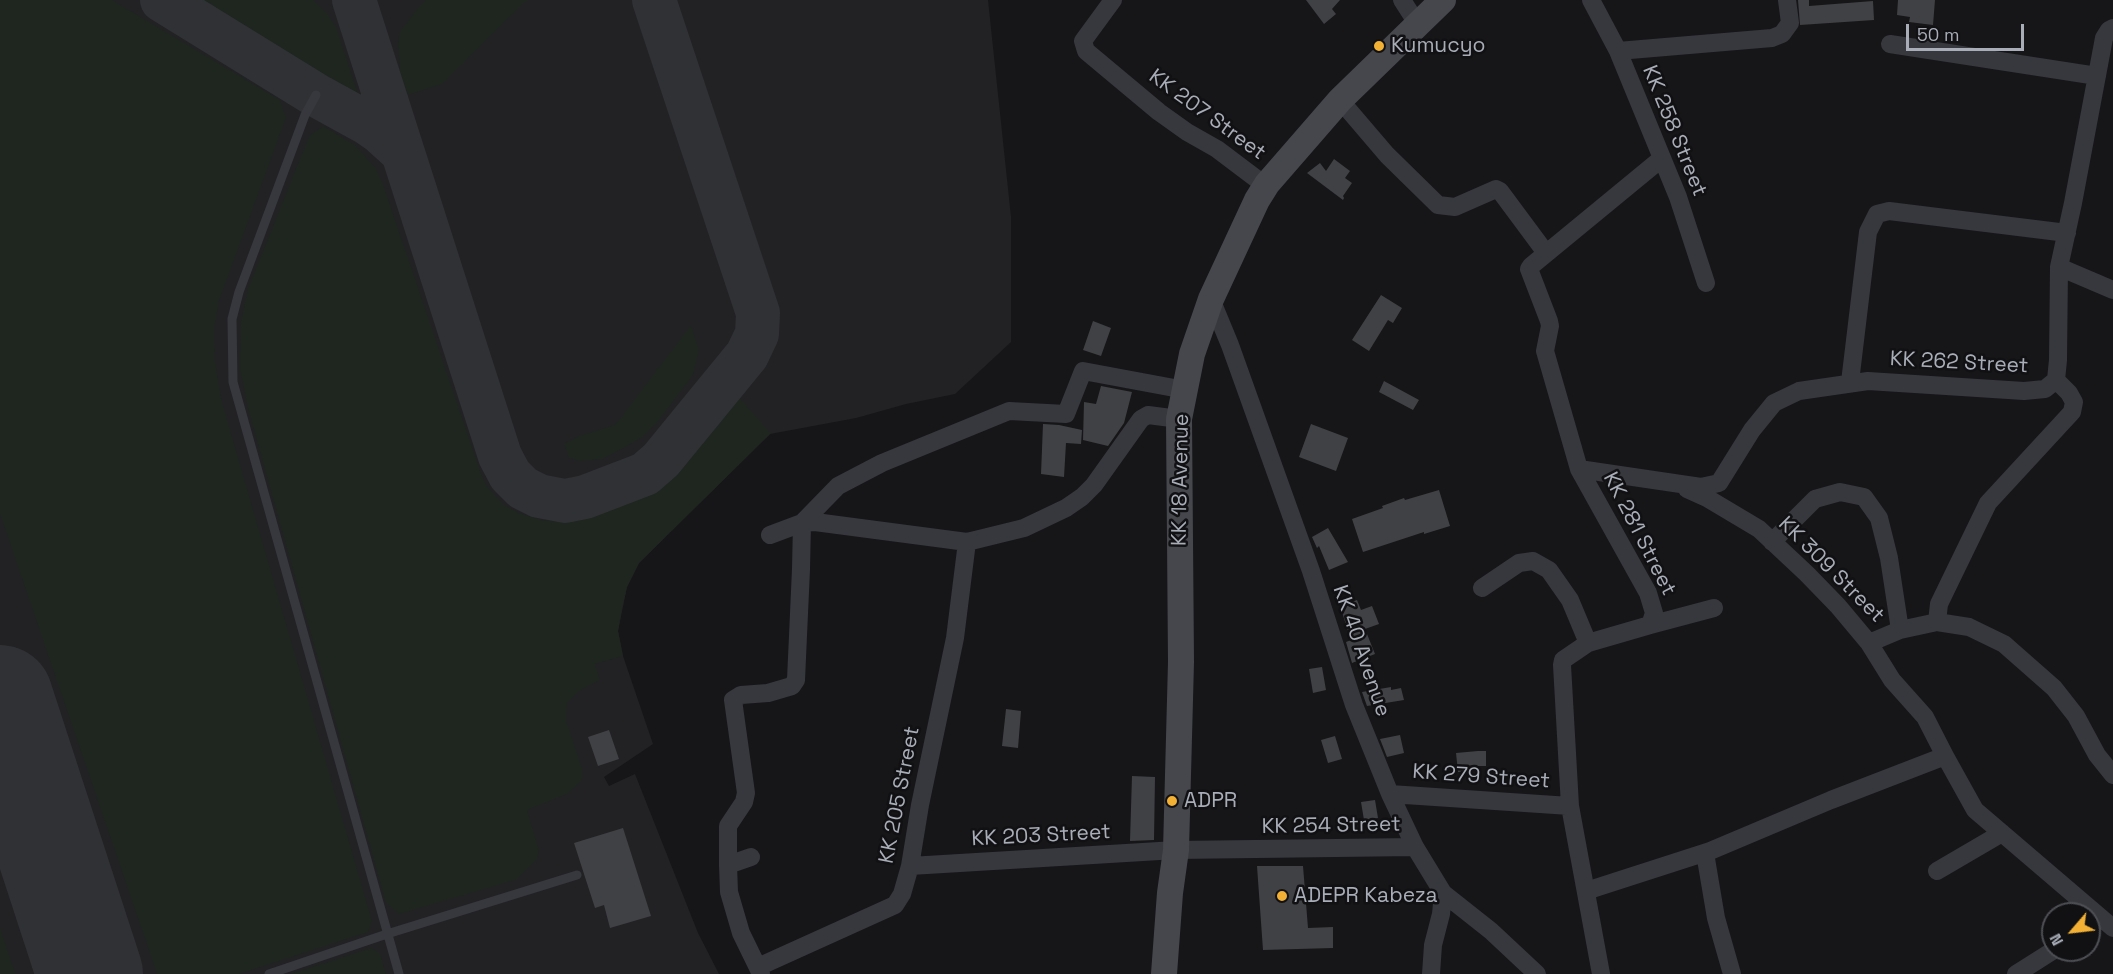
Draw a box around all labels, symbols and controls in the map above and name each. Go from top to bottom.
scale bar [1909,12,2028,50]
text: 50 m [1917,23,1959,46]
place label: Kumucyo [1391,33,1486,59]
marker: Kumucyo [1372,39,1386,53]
street label: KK 258 Street [1636,62,1712,200]
street label: KK 207 Street [1144,64,1270,166]
street label: KK 262 Street [1889,347,2029,379]
street label: KK 18 Avenue [1167,414,1195,546]
street label: KK 281 Street [1597,468,1681,600]
street label: KK 309 Street [1773,512,1889,628]
street label: KK 40 Avenue [1327,582,1395,720]
street label: KK 205 Street [874,724,926,866]
street label: KK 279 Street [1411,760,1551,794]
place label: ADPR [1184,788,1237,814]
marker: ADPR [1165,794,1179,808]
street label: KK 254 Street [1261,812,1401,840]
street label: KK 203 Street [971,820,1111,852]
place label: ADEPR Kabeza [1294,883,1438,909]
marker: ADEPR Kabeza [1275,889,1289,903]
north arrow [2041,902,2101,962]
text: N [2045,930,2068,949]

